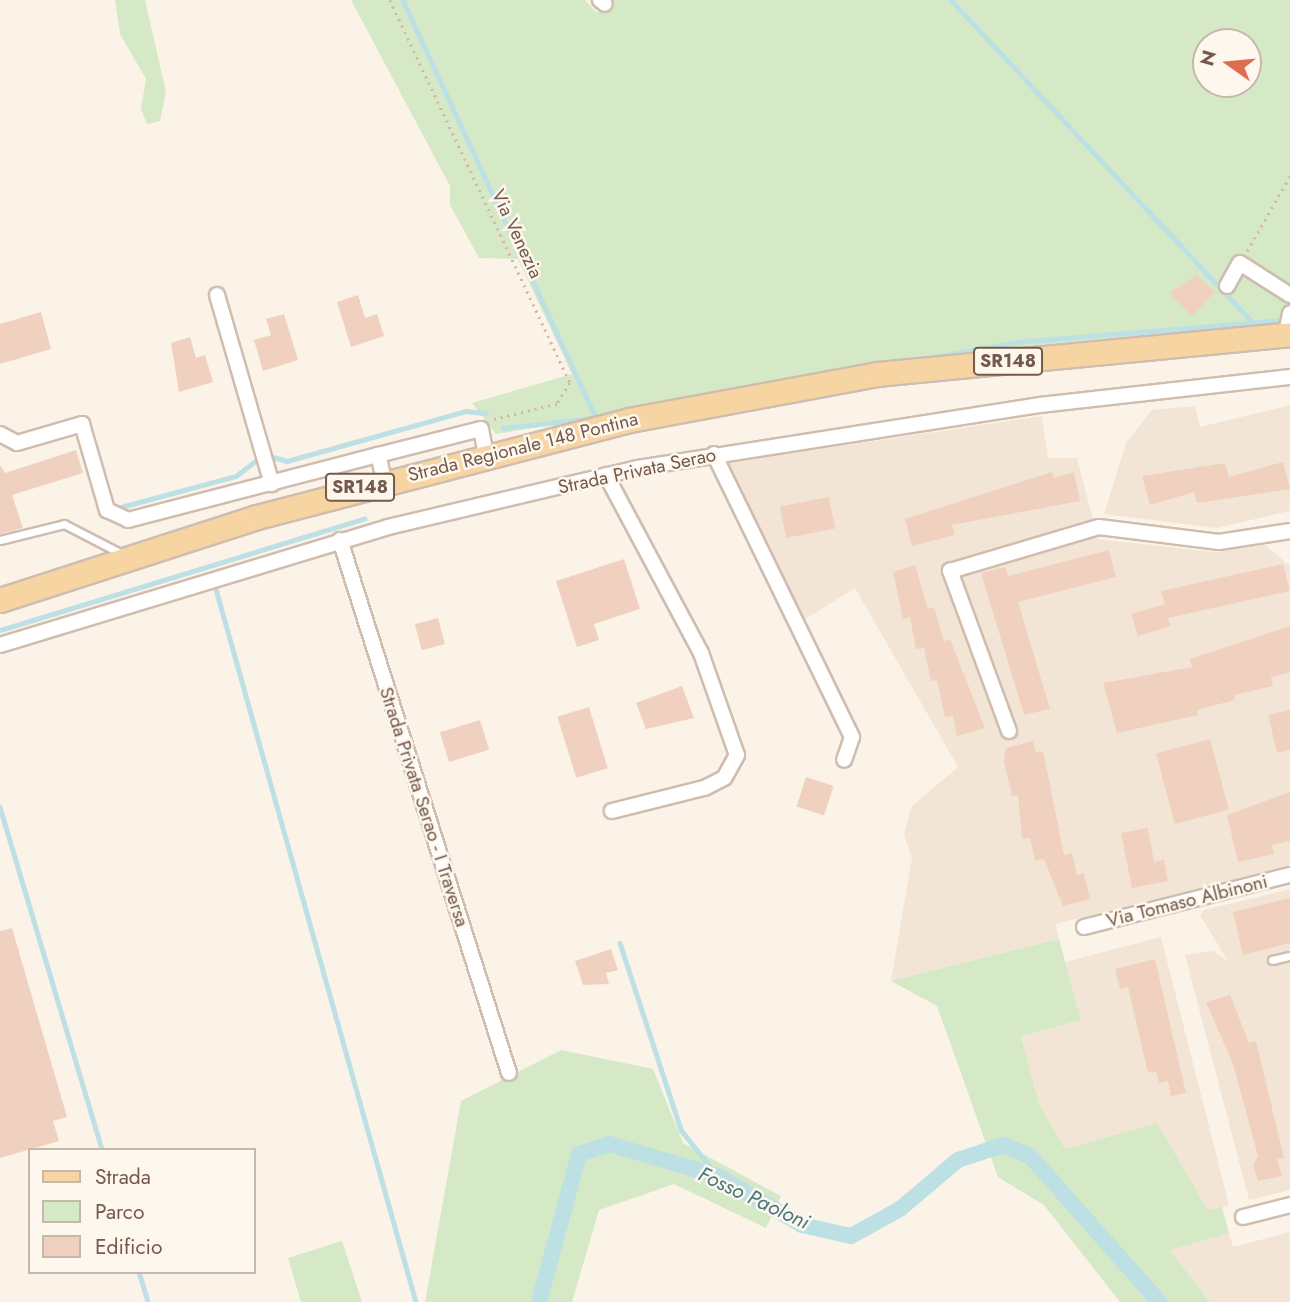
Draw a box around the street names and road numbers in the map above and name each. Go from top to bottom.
street label: Via Venezia [487,186,547,282]
road number: SR148 [973,346,1043,376]
street label: Strada Regionale 148 Pontina [406,407,640,487]
street label: Strada Privata Serao [556,443,718,499]
road number: SR148 [325,472,395,502]
street label: Strada Privata Serao - I Traversa [374,684,474,930]
street label: Via Tomaso Albinoni [1104,870,1270,932]

